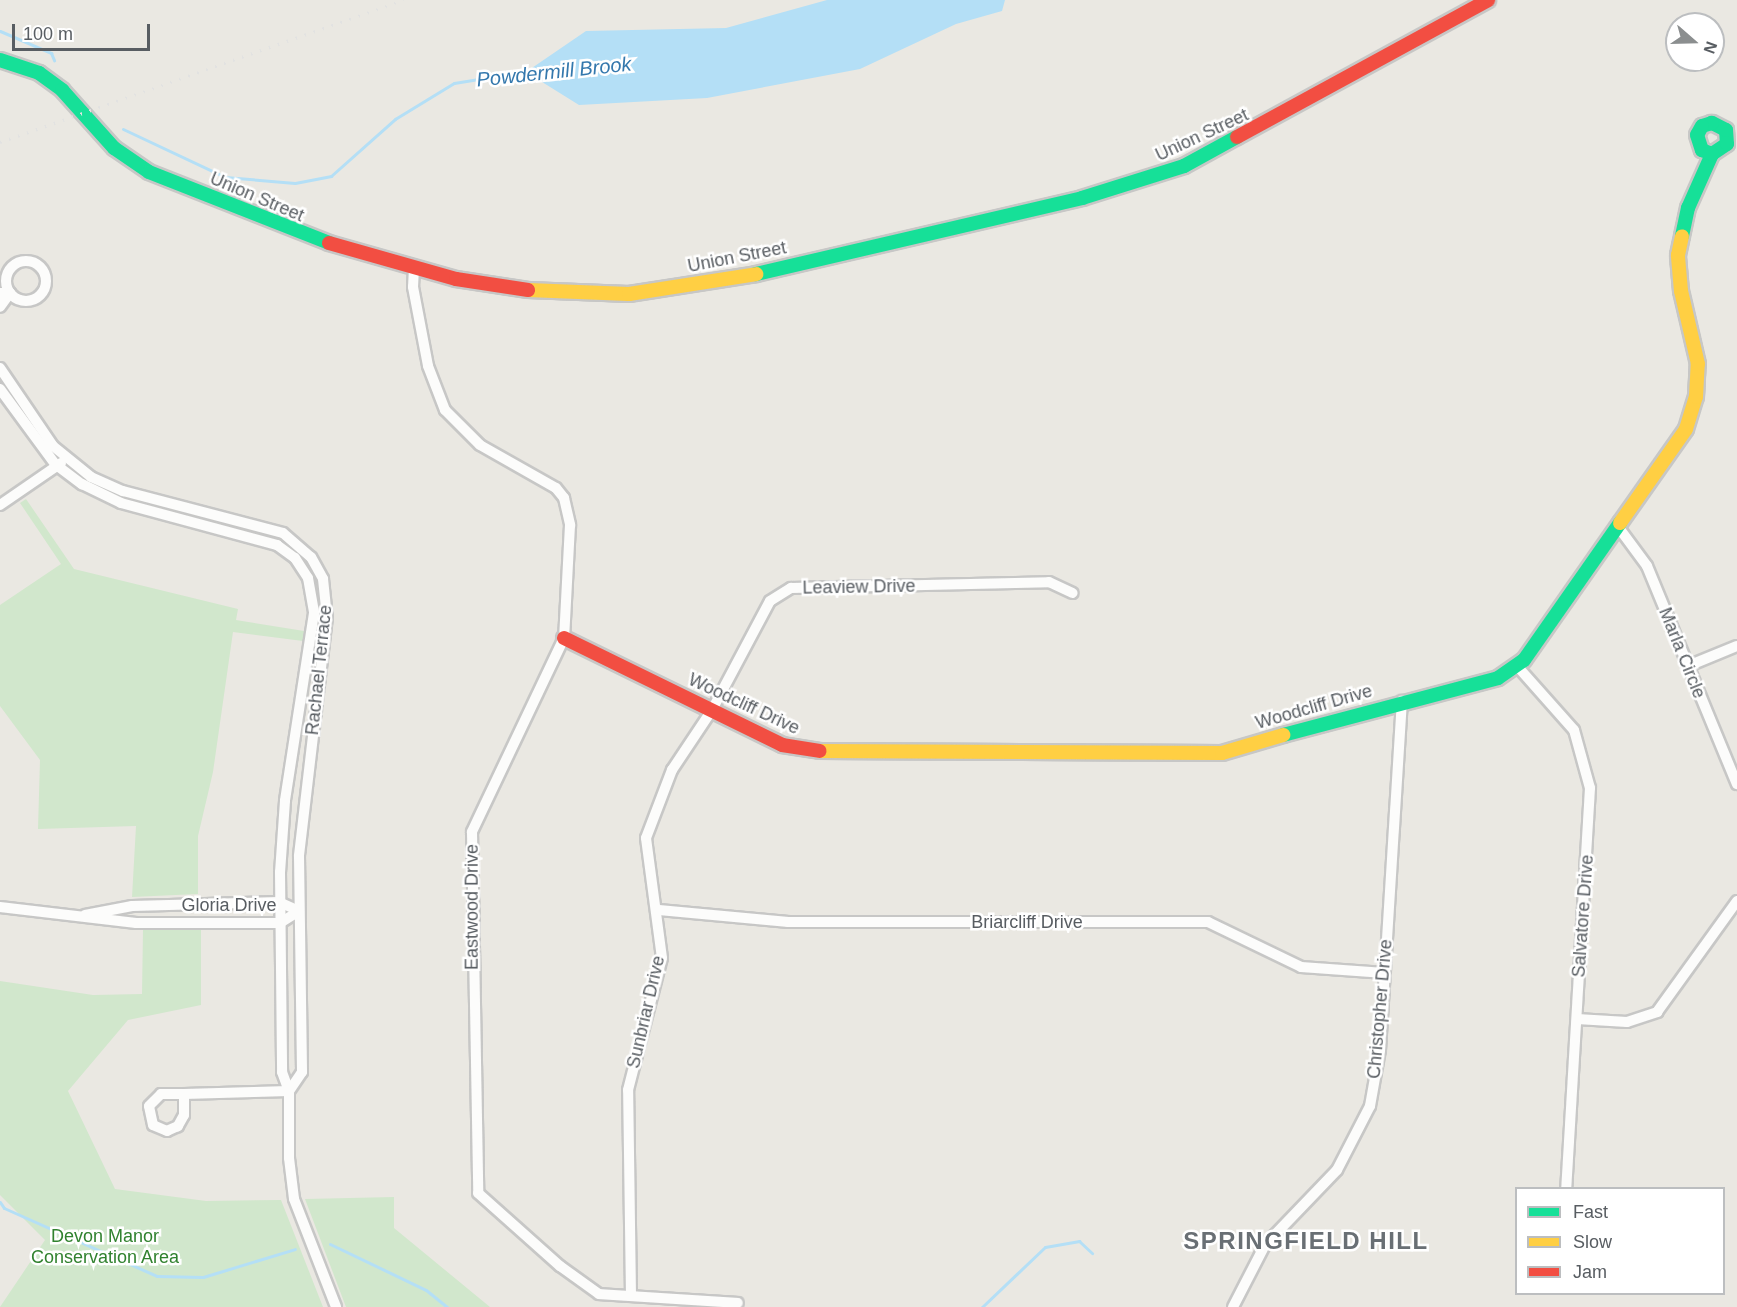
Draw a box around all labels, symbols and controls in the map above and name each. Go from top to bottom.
scale bar [15,12,153,50]
north arrow [1665,12,1725,72]
text: 100 m [23,24,73,44]
text: N [1701,39,1720,56]
water label: Powdermill Brook [475,52,633,92]
street label: Union Street [1152,104,1252,166]
street label: Union Street [207,168,307,226]
street label: Union Street [686,237,788,277]
street label: Leaview Drive [802,575,916,599]
street label: Rachael Terrace [301,604,337,736]
street label: Marla Circle [1654,604,1710,702]
street label: Woodcliff Drive [685,669,803,739]
street label: Woodcliff Drive [1253,680,1375,734]
street label: Eastwood Drive [461,844,483,970]
street label: Salvatore Drive [1568,854,1598,978]
street label: Gloria Drive [181,894,277,916]
street label: Briarcliff Drive [971,911,1083,933]
street label: Christopher Drive [1363,938,1397,1080]
street label: Sunbriar Drive [623,954,669,1070]
legend [1515,1187,1725,1295]
text: Fast [1573,1202,1608,1222]
park label: Devon Manor Conservation Area [30,1226,180,1268]
district label: SPRINGFIELD HILL [1183,1227,1429,1255]
text: Slow [1573,1232,1612,1252]
text: Jam [1573,1262,1607,1282]

